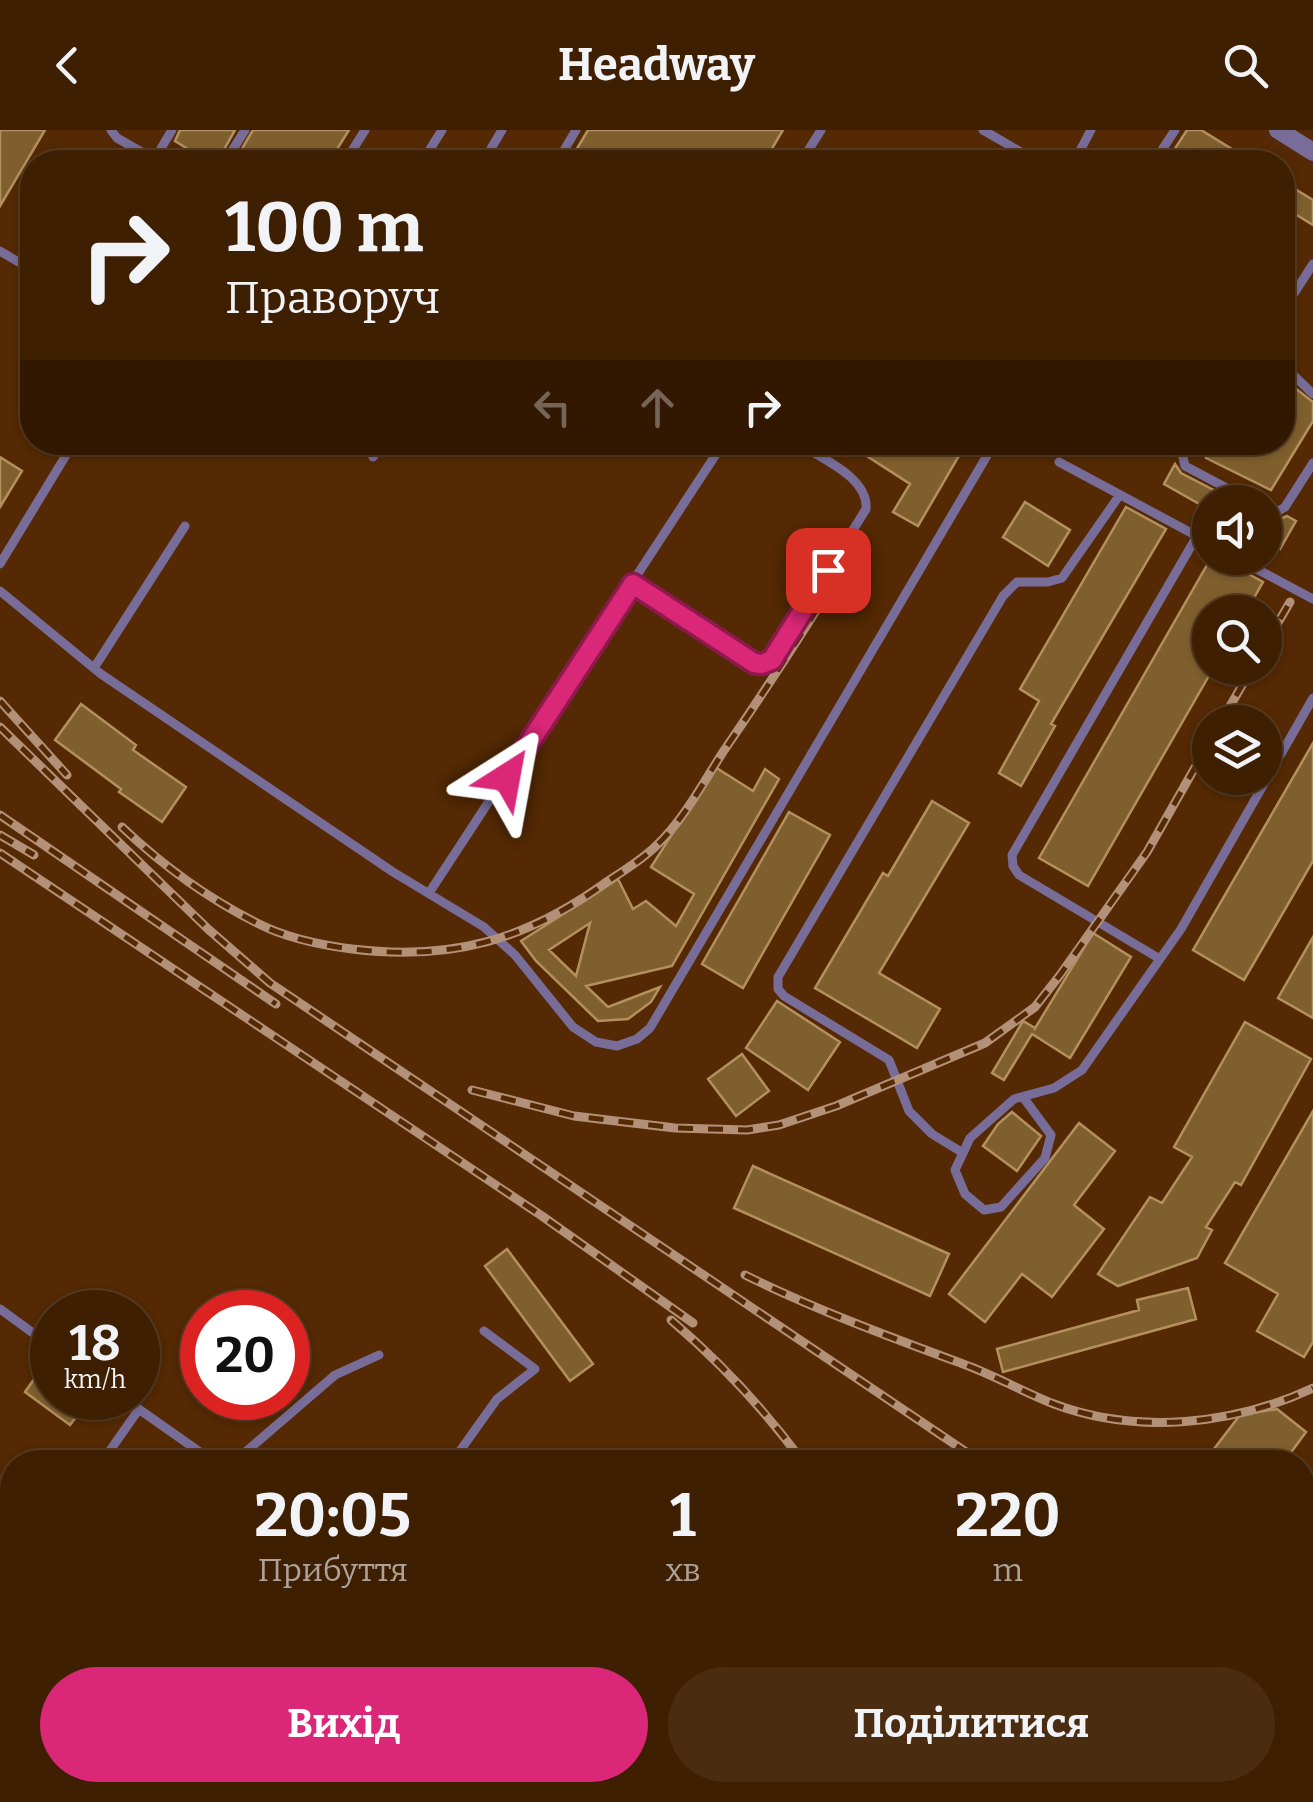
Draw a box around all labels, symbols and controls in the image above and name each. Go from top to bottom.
icon: back [40,38,95,93]
text: Headway [558,38,755,92]
icon: search [1218,38,1273,93]
text: 100 m [225,186,424,270]
icon: right [60,190,190,320]
text: Праворуч [225,271,440,325]
icon: left [525,380,580,435]
icon: ahead [630,380,685,435]
icon: right [735,380,790,435]
map controls [1192,485,1282,795]
button: sound [1192,485,1282,575]
pin [786,528,871,613]
icon: arrive [801,543,856,598]
button: search [1192,595,1282,685]
button: layers [1192,705,1282,795]
position arrow [455,725,559,829]
speed limit sign: 20 [180,1290,310,1420]
text: 18 [69,1313,121,1373]
text: km/h [64,1365,126,1395]
text: 20:05 [254,1480,411,1552]
text: 1 [670,1480,696,1552]
text: 220 [955,1480,1061,1552]
text: Прибуття [258,1551,408,1589]
text: хв [665,1551,701,1589]
text: m [993,1551,1023,1589]
button: Вихід [40,1667,648,1782]
button: Поділитися [668,1667,1275,1782]

